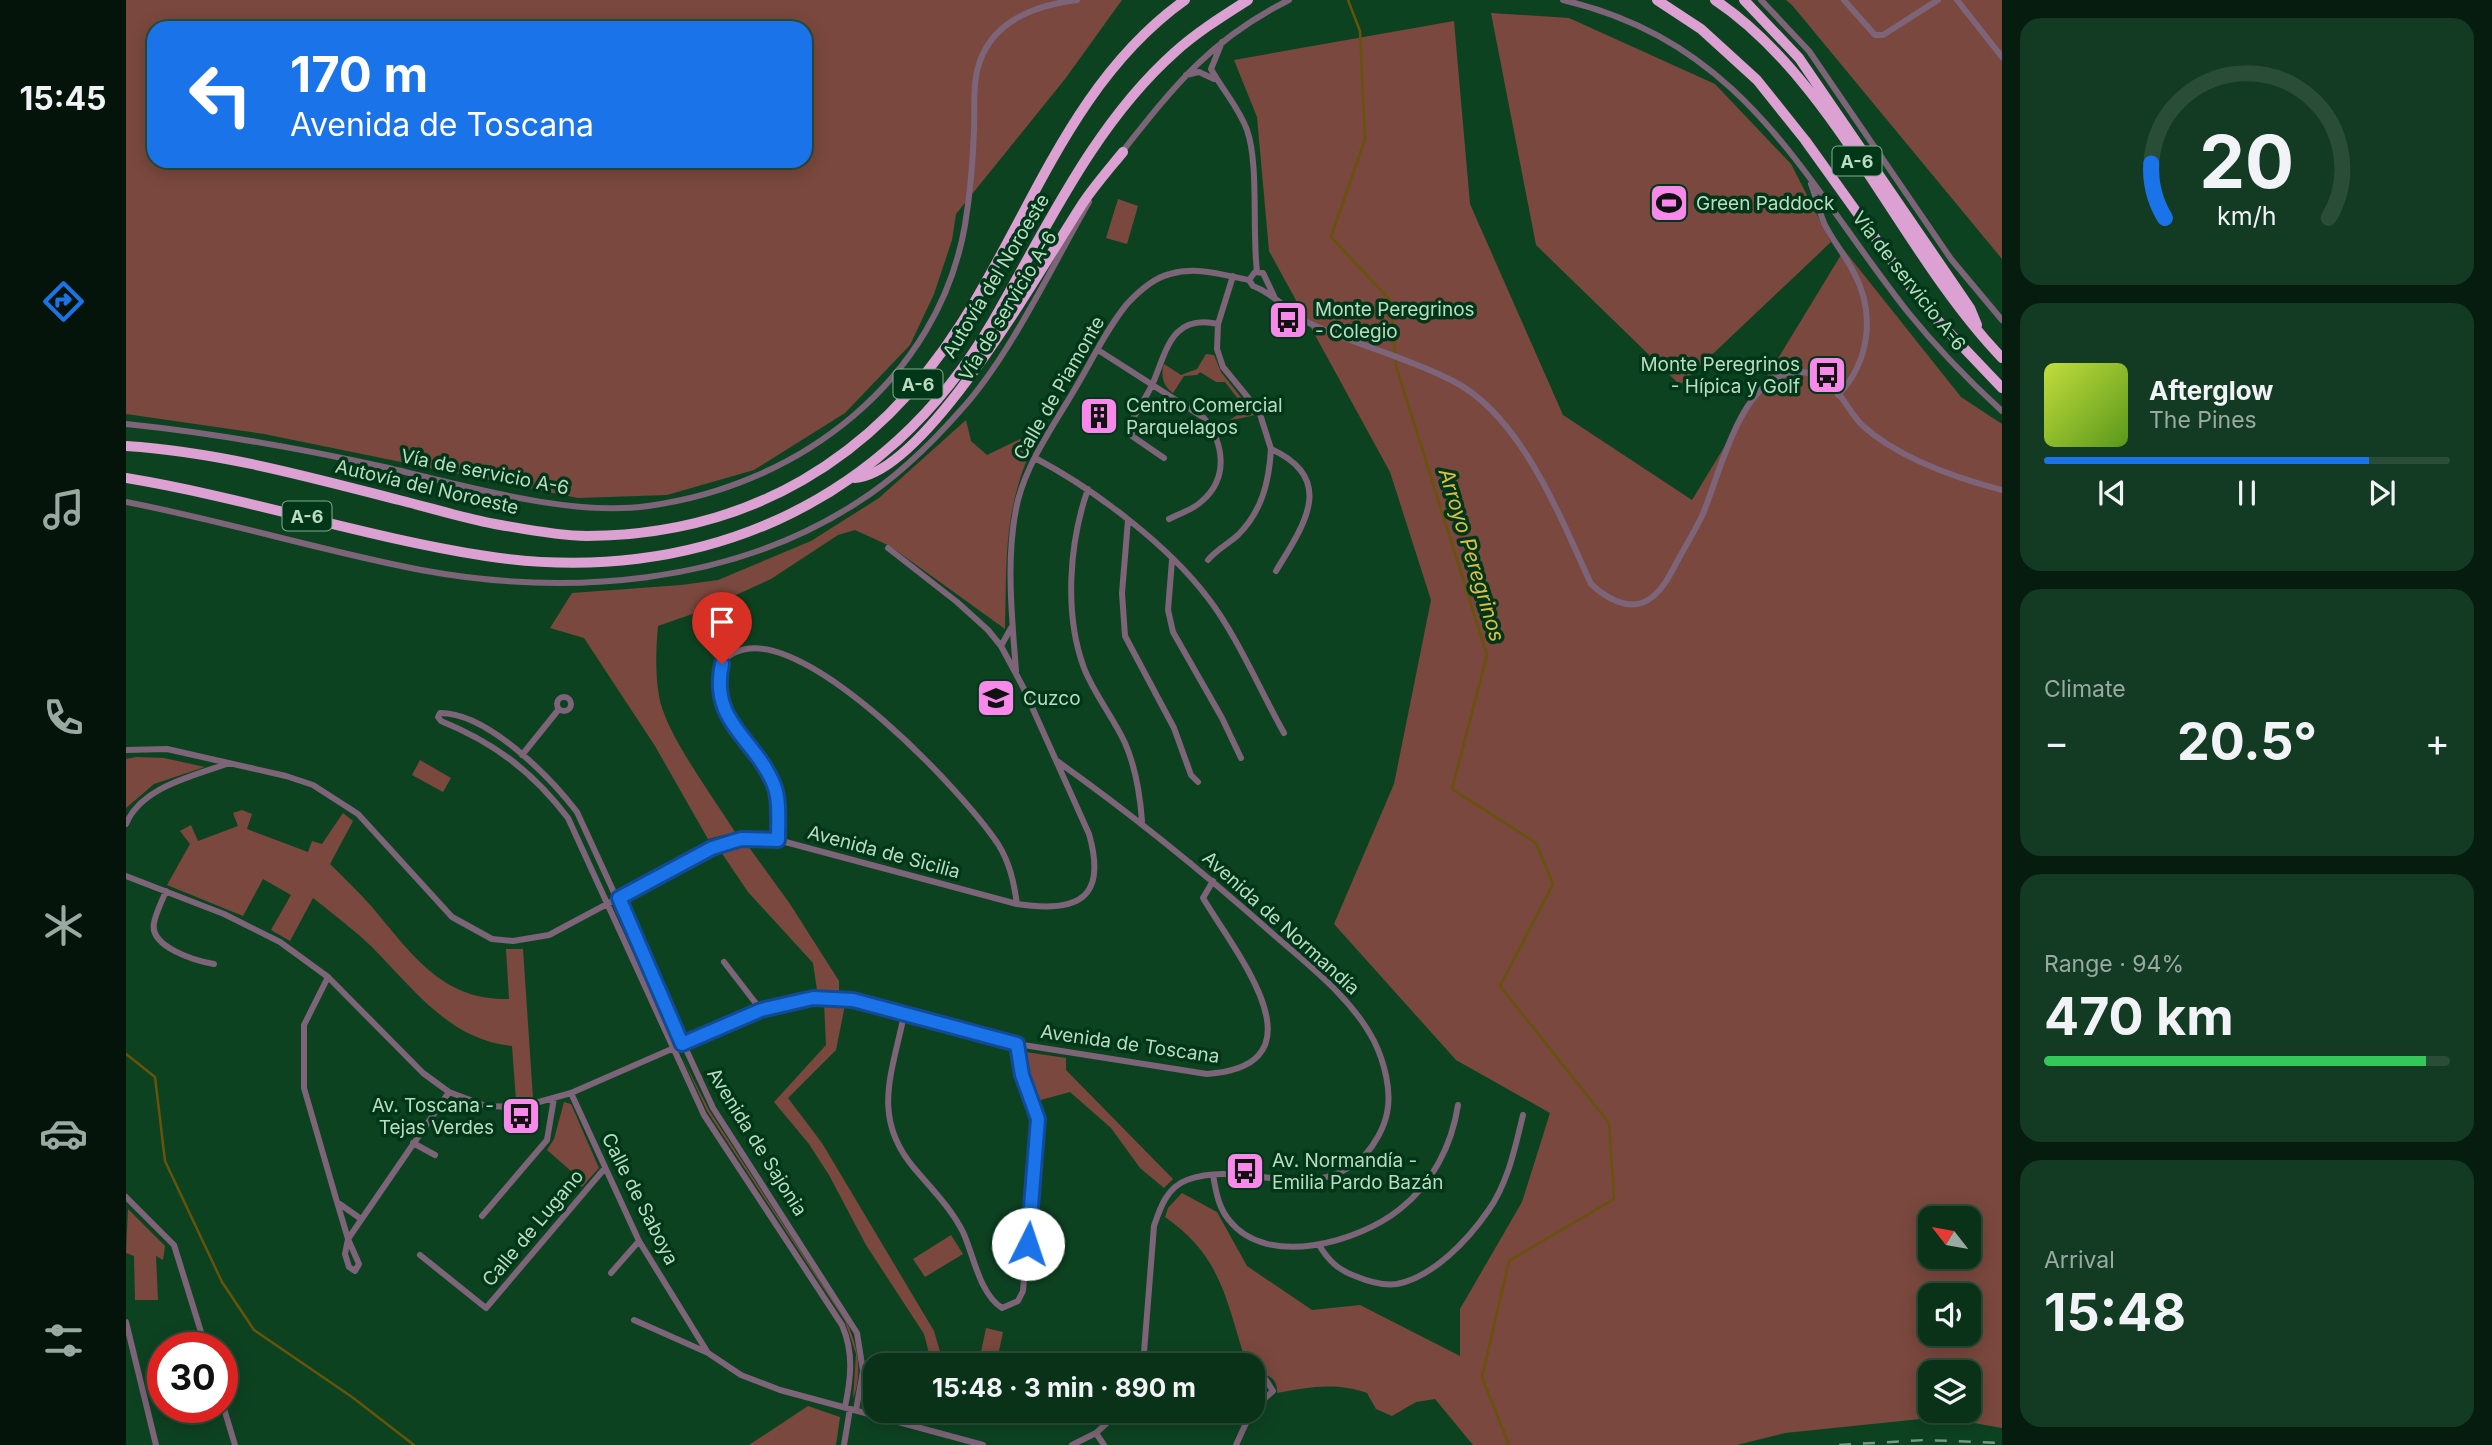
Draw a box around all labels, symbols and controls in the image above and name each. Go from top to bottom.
text: 170 m [290,45,428,104]
icon: left [175,49,266,140]
text: 15:45 [19,79,107,118]
text: Avenida de Toscana [290,105,594,144]
text: 20 [2200,117,2294,206]
road number: A-6 [1832,146,1882,176]
sports icon: Green Paddock [1648,182,1690,224]
street label: Autovía del Noroeste [938,190,1054,362]
place label: Green Paddock [1696,192,1835,215]
text: km/h [2217,201,2277,231]
street label: Vía de servicio A-6 [1847,207,1971,355]
street label: Vía de servicio A-6 [954,227,1062,385]
icon: directions [39,277,88,326]
place label: Monte Peregrinos - Colegio [1315,298,1475,343]
bus stop icon: Monte Peregrinos - Colegio [1267,299,1309,341]
street label: Calle de Piamonte [1009,312,1109,464]
place label: Monte Peregrinos - Hípica y Golf [1640,353,1800,398]
bus stop icon: Monte Peregrinos - Hípica y Golf [1806,354,1848,396]
road number: A-6 [894,370,942,398]
text: Afterglow [2149,375,2273,406]
place label: Centro Comercial Parquelagos [1126,394,1283,439]
building icon: Centro Comercial Parquelagos [1078,395,1120,437]
text: The Pines [2149,406,2257,434]
street label: Vía de servicio A-6 [399,444,571,500]
street label: Autovía del Noroeste [333,455,521,519]
water label: Arroyo Peregrinos [1433,464,1510,645]
icon: previous [2093,474,2131,512]
icon: pause [2228,474,2266,512]
icon: next [2363,474,2401,512]
icon: music [39,485,88,534]
road number: A-6 [282,502,332,530]
pin [692,592,752,664]
icon: arrive [703,603,741,641]
text: Climate [2044,675,2126,703]
school or university icon: Cuzco [975,677,1017,719]
place label: Cuzco [1023,687,1081,710]
icon: phone [39,693,88,742]
text: 20.5° [2177,710,2317,773]
text: − [2044,719,2069,765]
text: + [2425,719,2450,765]
street label: Avenida de Sicilia [805,821,963,883]
street label: Avenida de Normandía [1198,846,1364,1000]
icon: climate [39,901,88,950]
text: Range · 94% [2044,950,2184,978]
text: 470 km [2044,985,2234,1048]
street label: Avenida de Toscana [1039,1020,1221,1068]
street label: Avenida de Sajonia [702,1064,812,1220]
place label: Av. Toscana - Tejas Verdes [372,1094,494,1139]
bus stop icon: Av. Toscana - Tejas Verdes [500,1095,542,1137]
icon: car [39,1109,88,1158]
street label: Calle de Saboya [597,1129,683,1269]
place label: Av. Normandía - Emilia Pardo Bazán [1272,1149,1443,1194]
bus stop icon: Av. Normandía - Emilia Pardo Bazán [1224,1150,1266,1192]
street label: Calle de Lugano [478,1165,588,1291]
north arrow [1918,1206,1981,1269]
map controls [1918,1206,1981,1423]
position arrow [991,1207,1065,1281]
text: Arrival [2044,1246,2115,1274]
text: 15:48 [2044,1281,2186,1344]
button: sound [1918,1283,1981,1346]
icon: filters [39,1316,88,1365]
speed limit sign: 30 [147,1332,238,1423]
button: layers [1918,1360,1981,1423]
text: 15:48 · 3 min · 890 m [932,1372,1196,1403]

